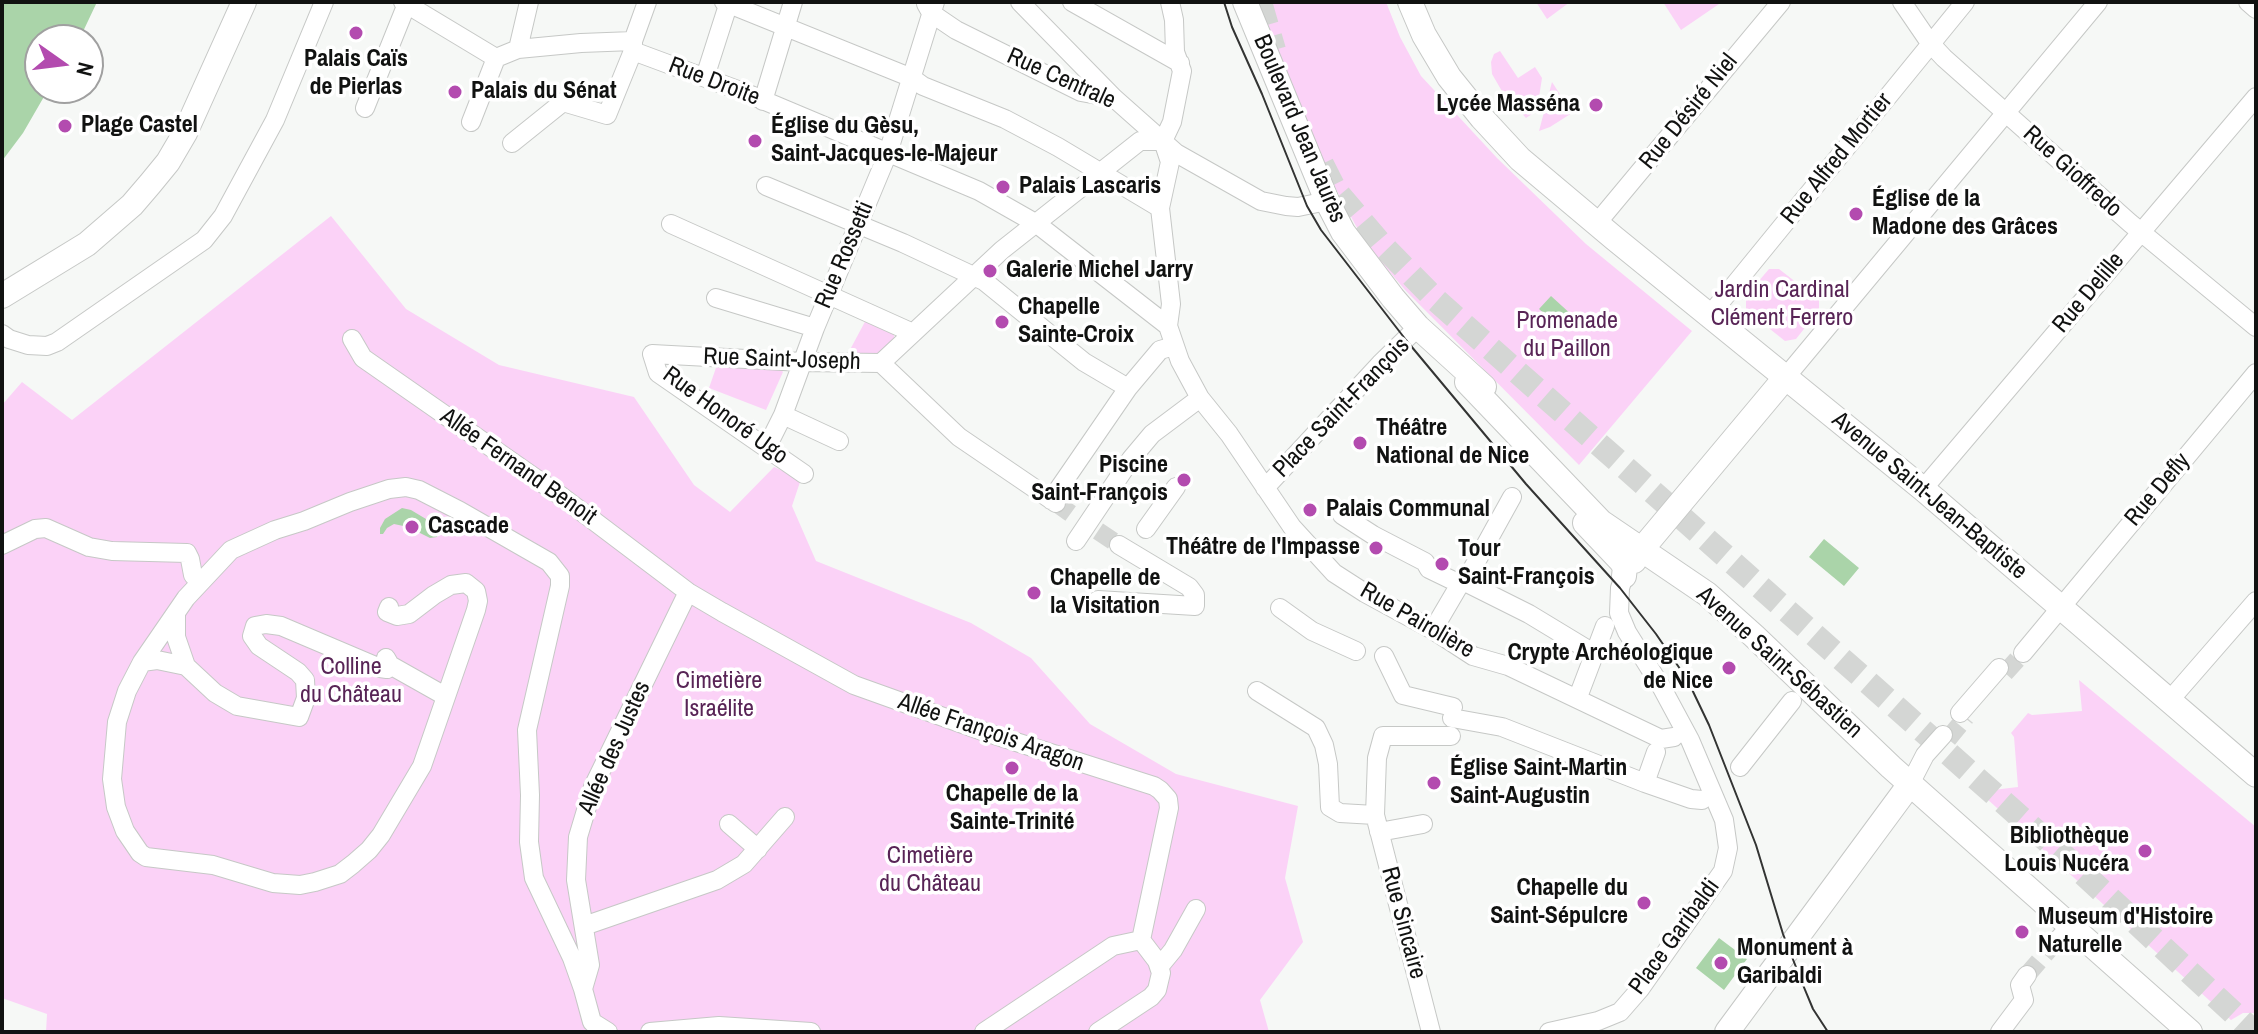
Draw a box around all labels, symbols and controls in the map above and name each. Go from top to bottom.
north arrow [24,24,104,104]
marker: Palais Caïs de Pierlas [347,24,365,42]
street label: Boulevard Jean Jaurès [1246,31,1352,227]
street label: Rue Centrale [1002,42,1120,116]
place label: Palais Caïs de Pierlas [304,46,408,102]
street label: Rue Désiré Niel [1634,49,1744,175]
street label: Rue Droite [664,52,764,112]
text: N [69,59,101,79]
place label: Palais du Sénat [471,78,616,106]
marker: Palais du Sénat [446,83,464,101]
street label: Rue Alfred Mortier [1775,87,1899,231]
place label: Lycée Masséna [1436,91,1580,119]
marker: Lycée Masséna [1587,96,1605,114]
place label: Plage Castel [81,112,198,140]
place label: Église du Gèsu, Saint-Jacques-le-Majeur [771,113,997,169]
marker: Plage Castel [56,117,74,135]
street label: Rue Gioffredo [2017,120,2127,224]
marker: Église du Gèsu, Saint-Jacques-le-Majeur [746,132,764,150]
place label: Palais Lascaris [1019,173,1161,201]
marker: Palais Lascaris [994,178,1012,196]
place label: Église de la Madone des Grâces [1872,186,2058,242]
street label: Rue Rossetti [810,197,880,313]
marker: Église de la Madone des Grâces [1847,205,1865,223]
street label: Rue Delille [2047,247,2131,339]
place label: Galerie Michel Jarry [1006,257,1193,285]
marker: Galerie Michel Jarry [981,262,999,280]
park label: Jardin Cardinal Clément Ferrero [1711,277,1853,333]
place label: Chapelle Sainte-Croix [1018,294,1134,350]
park label: Promenade du Paillon [1516,308,1618,364]
marker: Chapelle Sainte-Croix [993,313,1011,331]
street label: Place Saint-François [1268,332,1416,484]
street label: Rue Saint-Joseph [703,343,861,377]
street label: Rue Honoré Ugo [657,361,793,471]
street label: Allée Fernand Benoit [434,402,602,532]
street label: Avenue Saint-Jean-Baptiste [1826,406,2032,586]
place label: Théâtre National de Nice [1376,415,1529,471]
marker: Théâtre National de Nice [1351,434,1369,452]
street label: Rue Defly [2119,448,2197,532]
place label: Piscine Saint-François [1031,452,1168,508]
marker: Piscine Saint-François [1175,471,1193,489]
place label: Palais Communal [1326,496,1490,524]
marker: Palais Communal [1301,501,1319,519]
place label: Cascade [428,513,509,541]
marker: Cascade [403,518,421,536]
place label: Théâtre de l'Impasse [1166,534,1360,562]
place label: Tour Saint-François [1458,536,1595,592]
marker: Théâtre de l'Impasse [1367,539,1385,557]
marker: Tour Saint-François [1433,555,1451,573]
place label: Chapelle de la Visitation [1050,565,1160,621]
street label: Rue Pairolière [1355,577,1479,665]
street label: Avenue Saint-Sébastien [1690,581,1868,745]
marker: Chapelle de la Visitation [1025,584,1043,602]
place label: Crypte Archéologique de Nice [1507,640,1713,696]
park label: Colline du Château [300,654,402,710]
marker: Crypte Archéologique de Nice [1720,659,1738,677]
park label: Cimetière Israélite [676,668,762,724]
street label: Allée des Justes [573,677,657,819]
street label: Allée François Aragon [894,688,1088,778]
place label: Église Saint-Martin Saint-Augustin [1450,755,1627,811]
marker: Chapelle de la Sainte-Trinité [1003,759,1021,777]
marker: Église Saint-Martin Saint-Augustin [1425,774,1443,792]
place label: Chapelle de la Sainte-Trinité [946,781,1078,837]
place label: Bibliothèque Louis Nucéra [2004,823,2129,879]
marker: Bibliothèque Louis Nucéra [2136,842,2154,860]
park label: Cimetière du Château [879,843,981,899]
street label: Rue Sincaire [1374,864,1432,982]
street label: Place Garibaldi [1623,874,1727,1000]
place label: Chapelle du Saint-Sépulcre [1490,875,1628,931]
marker: Chapelle du Saint-Sépulcre [1635,894,1653,912]
place label: Museum d'Histoire Naturelle [2038,904,2213,960]
marker: Museum d'Histoire Naturelle [2013,923,2031,941]
place label: Monument à Garibaldi [1737,935,1853,991]
marker: Monument à Garibaldi [1712,954,1730,972]

